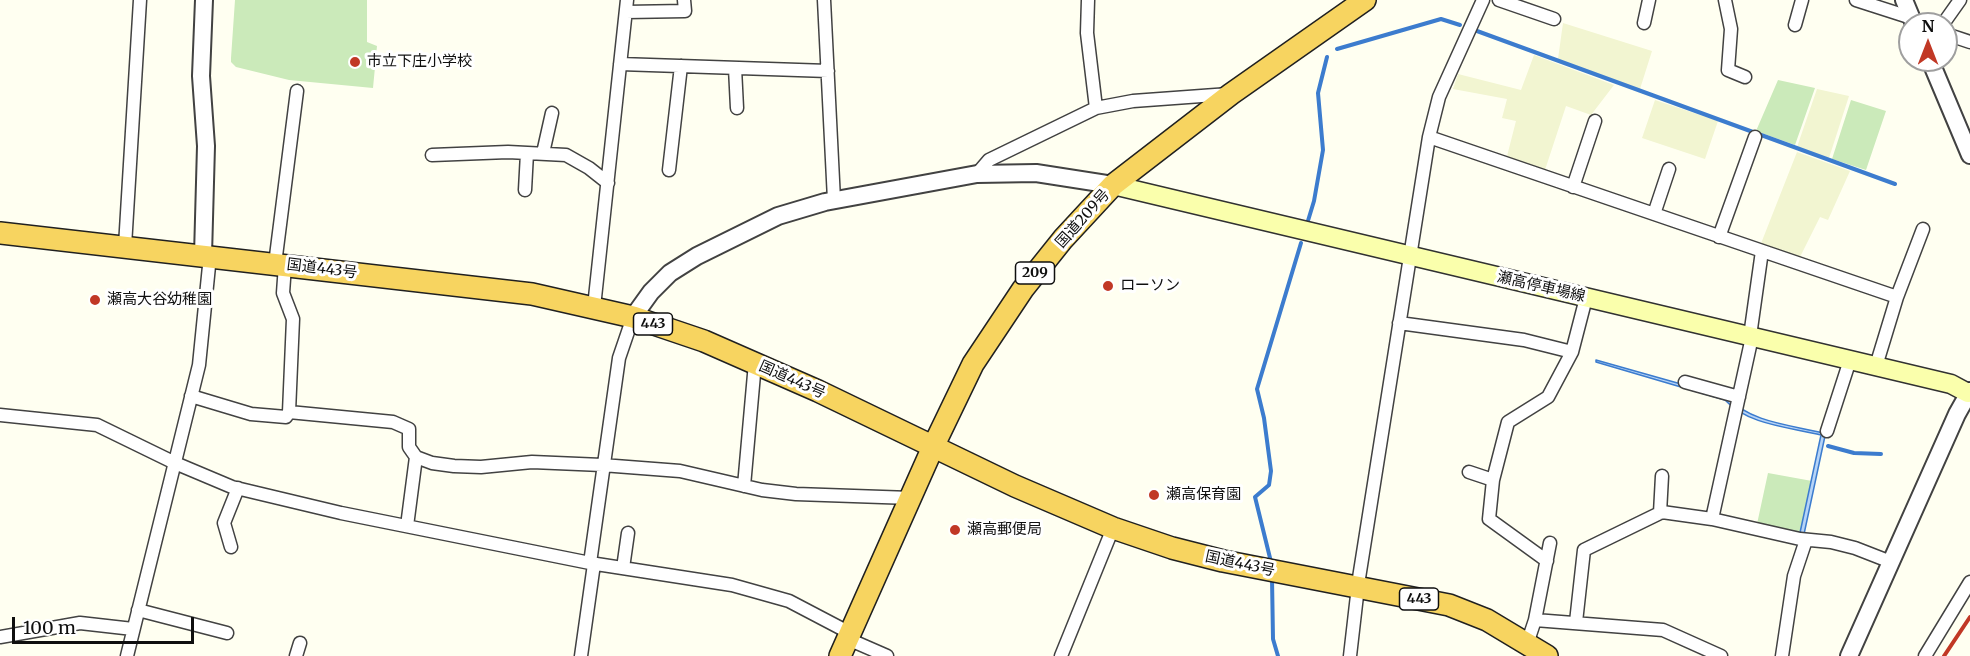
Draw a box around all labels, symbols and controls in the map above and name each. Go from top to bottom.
north arrow [1898,12,1958,72]
text: N [1922,16,1934,36]
place label: 市立下庄小学校 [367,53,472,71]
marker: 市立下庄小学校 [348,55,362,69]
street label: 国道209号 [1052,186,1114,252]
street label: 国道443号 [286,256,358,282]
road number: 209 [1016,262,1054,284]
street label: 瀬高停車場線 [1495,268,1587,306]
place label: ローソン [1120,277,1180,295]
marker: ローソン [1101,279,1115,293]
place label: 瀬高大谷幼稚園 [107,291,212,309]
marker: 瀬高大谷幼稚園 [88,293,102,307]
road number: 443 [634,313,672,335]
street label: 国道443号 [756,357,828,403]
place label: 瀬高保育園 [1166,486,1241,504]
marker: 瀬高保育園 [1147,488,1161,502]
place label: 瀬高郵便局 [967,521,1042,539]
marker: 瀬高郵便局 [948,523,962,537]
street label: 国道443号 [1204,548,1276,580]
road number: 443 [1400,588,1438,610]
scale bar [15,605,196,643]
text: 100 m [23,616,76,639]

